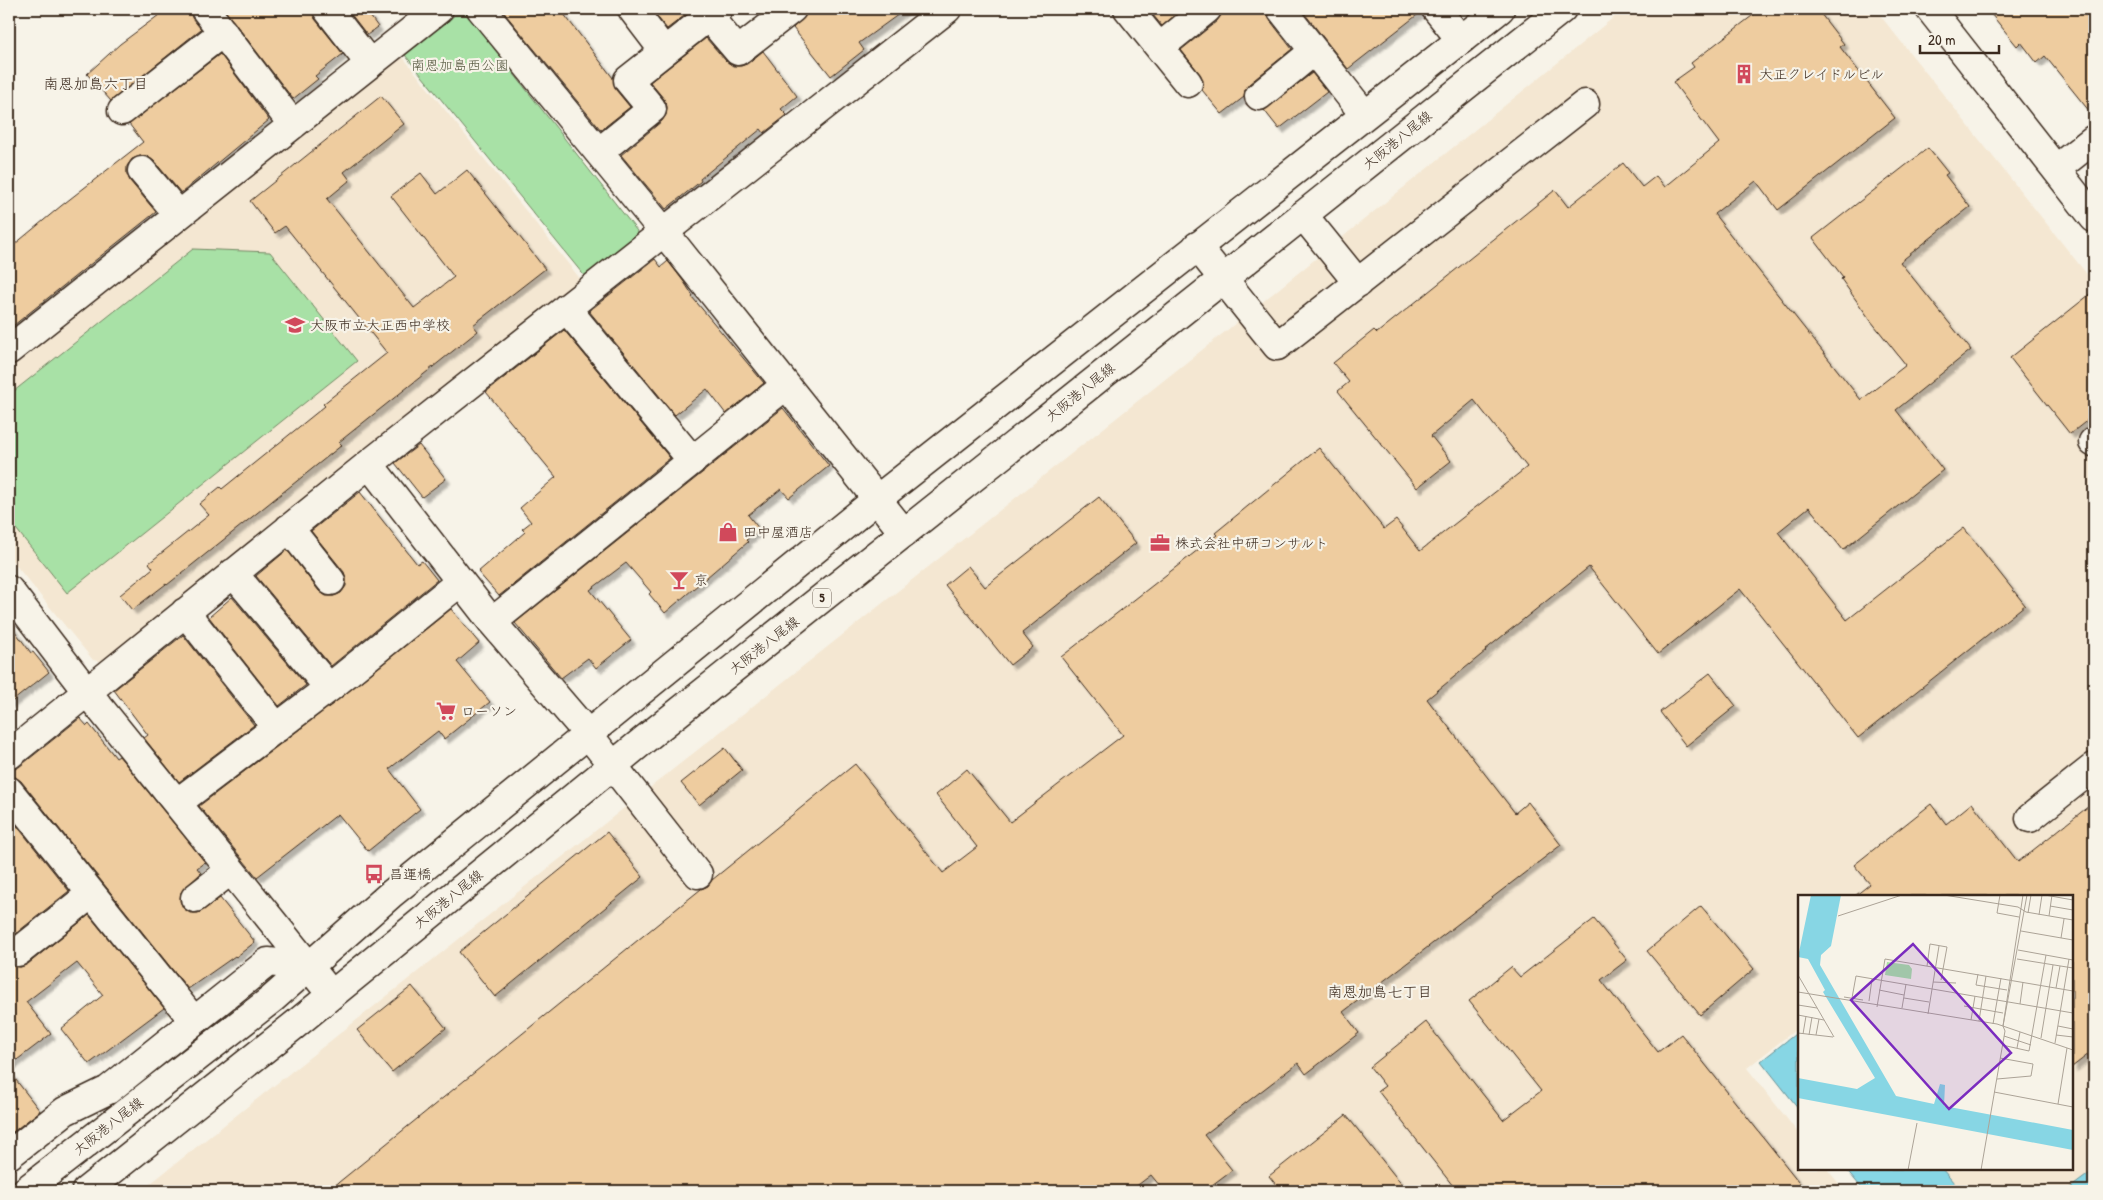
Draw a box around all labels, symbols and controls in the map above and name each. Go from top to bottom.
scale bar [1920,22,1999,54]
text: 20 m [1928,29,1955,50]
park label: 南恩加島西公園 [411,55,509,74]
building icon: 大正クレイドルビル [1733,63,1755,85]
place label: 大正クレイドルビル [1759,64,1884,83]
district label: 南恩加島六丁目 [43,73,149,94]
street label: 大阪港八尾線 [1358,106,1435,173]
school or university icon: 大阪市立大正西中学校 [284,314,306,336]
place label: 大阪市立大正西中学校 [310,315,450,334]
street label: 大阪港八尾線 [1041,358,1118,425]
shop icon: 田中屋酒店 [717,521,739,543]
place label: 田中屋酒店 [743,522,813,541]
office icon: 株式会社中研コンサルト [1149,532,1171,554]
place label: 株式会社中研コンサルト [1175,533,1328,552]
bar icon: 京 [668,569,690,591]
place label: 京 [694,570,708,589]
road number: 5 [813,588,831,608]
street label: 大阪港八尾線 [725,611,803,678]
supermarket icon: ローソン [435,700,457,722]
place label: ローソン [461,701,517,720]
bus stop icon: 昌運橋 [363,863,385,885]
place label: 昌運橋 [389,864,431,883]
street label: 大阪港八尾線 [409,865,486,932]
inset map [1798,895,2073,1170]
district label: 南恩加島七丁目 [1327,981,1433,1002]
street label: 大阪港八尾線 [69,1092,147,1159]

